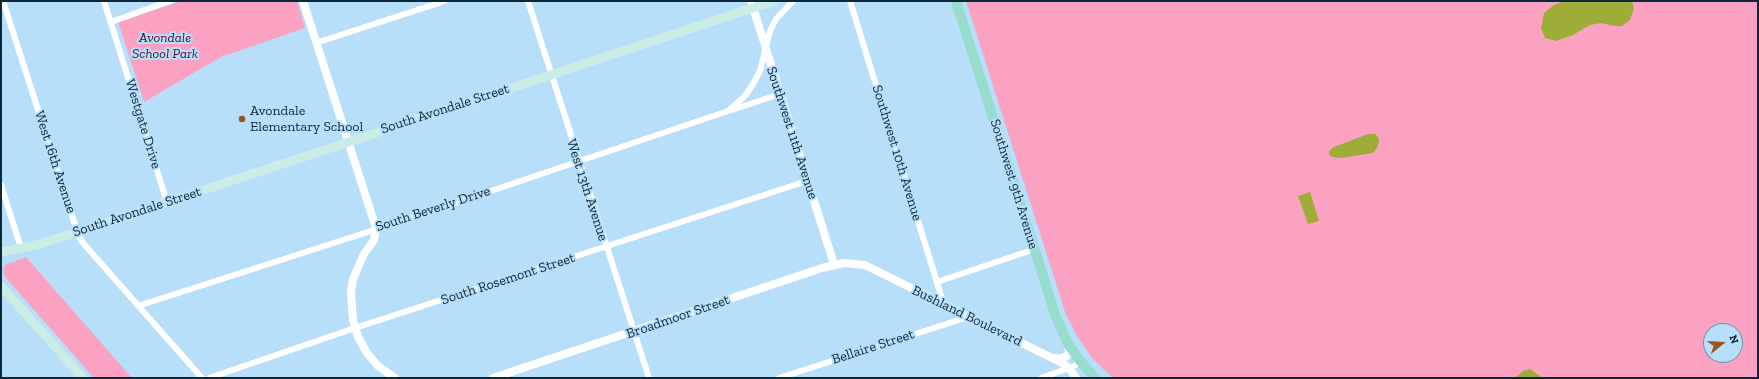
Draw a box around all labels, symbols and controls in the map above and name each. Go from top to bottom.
park label: Avondale School Park [132,30,198,62]
street label: Southwest 11th Avenue [763,65,821,201]
street label: Westgate Drive [121,77,165,171]
street label: South Avondale Street [379,80,511,138]
street label: Southwest 10th Avenue [868,83,926,223]
place label: Avondale Elementary School [250,103,363,136]
street label: West 16th Avenue [30,109,80,215]
marker: Avondale Elementary School [237,114,247,124]
street label: Southwest 9th Avenue [986,117,1042,251]
street label: West 13th Avenue [563,137,611,243]
street label: South Avondale Street [71,183,203,241]
street label: South Beverly Drive [374,183,492,235]
street label: South Rosemont Street [439,249,577,309]
street label: Bushland Boulevard [909,282,1025,350]
street label: Broadmoor Street [624,291,732,343]
north arrow [1703,323,1743,363]
street label: Bellaire Street [830,326,916,368]
text: N [1726,333,1741,345]

